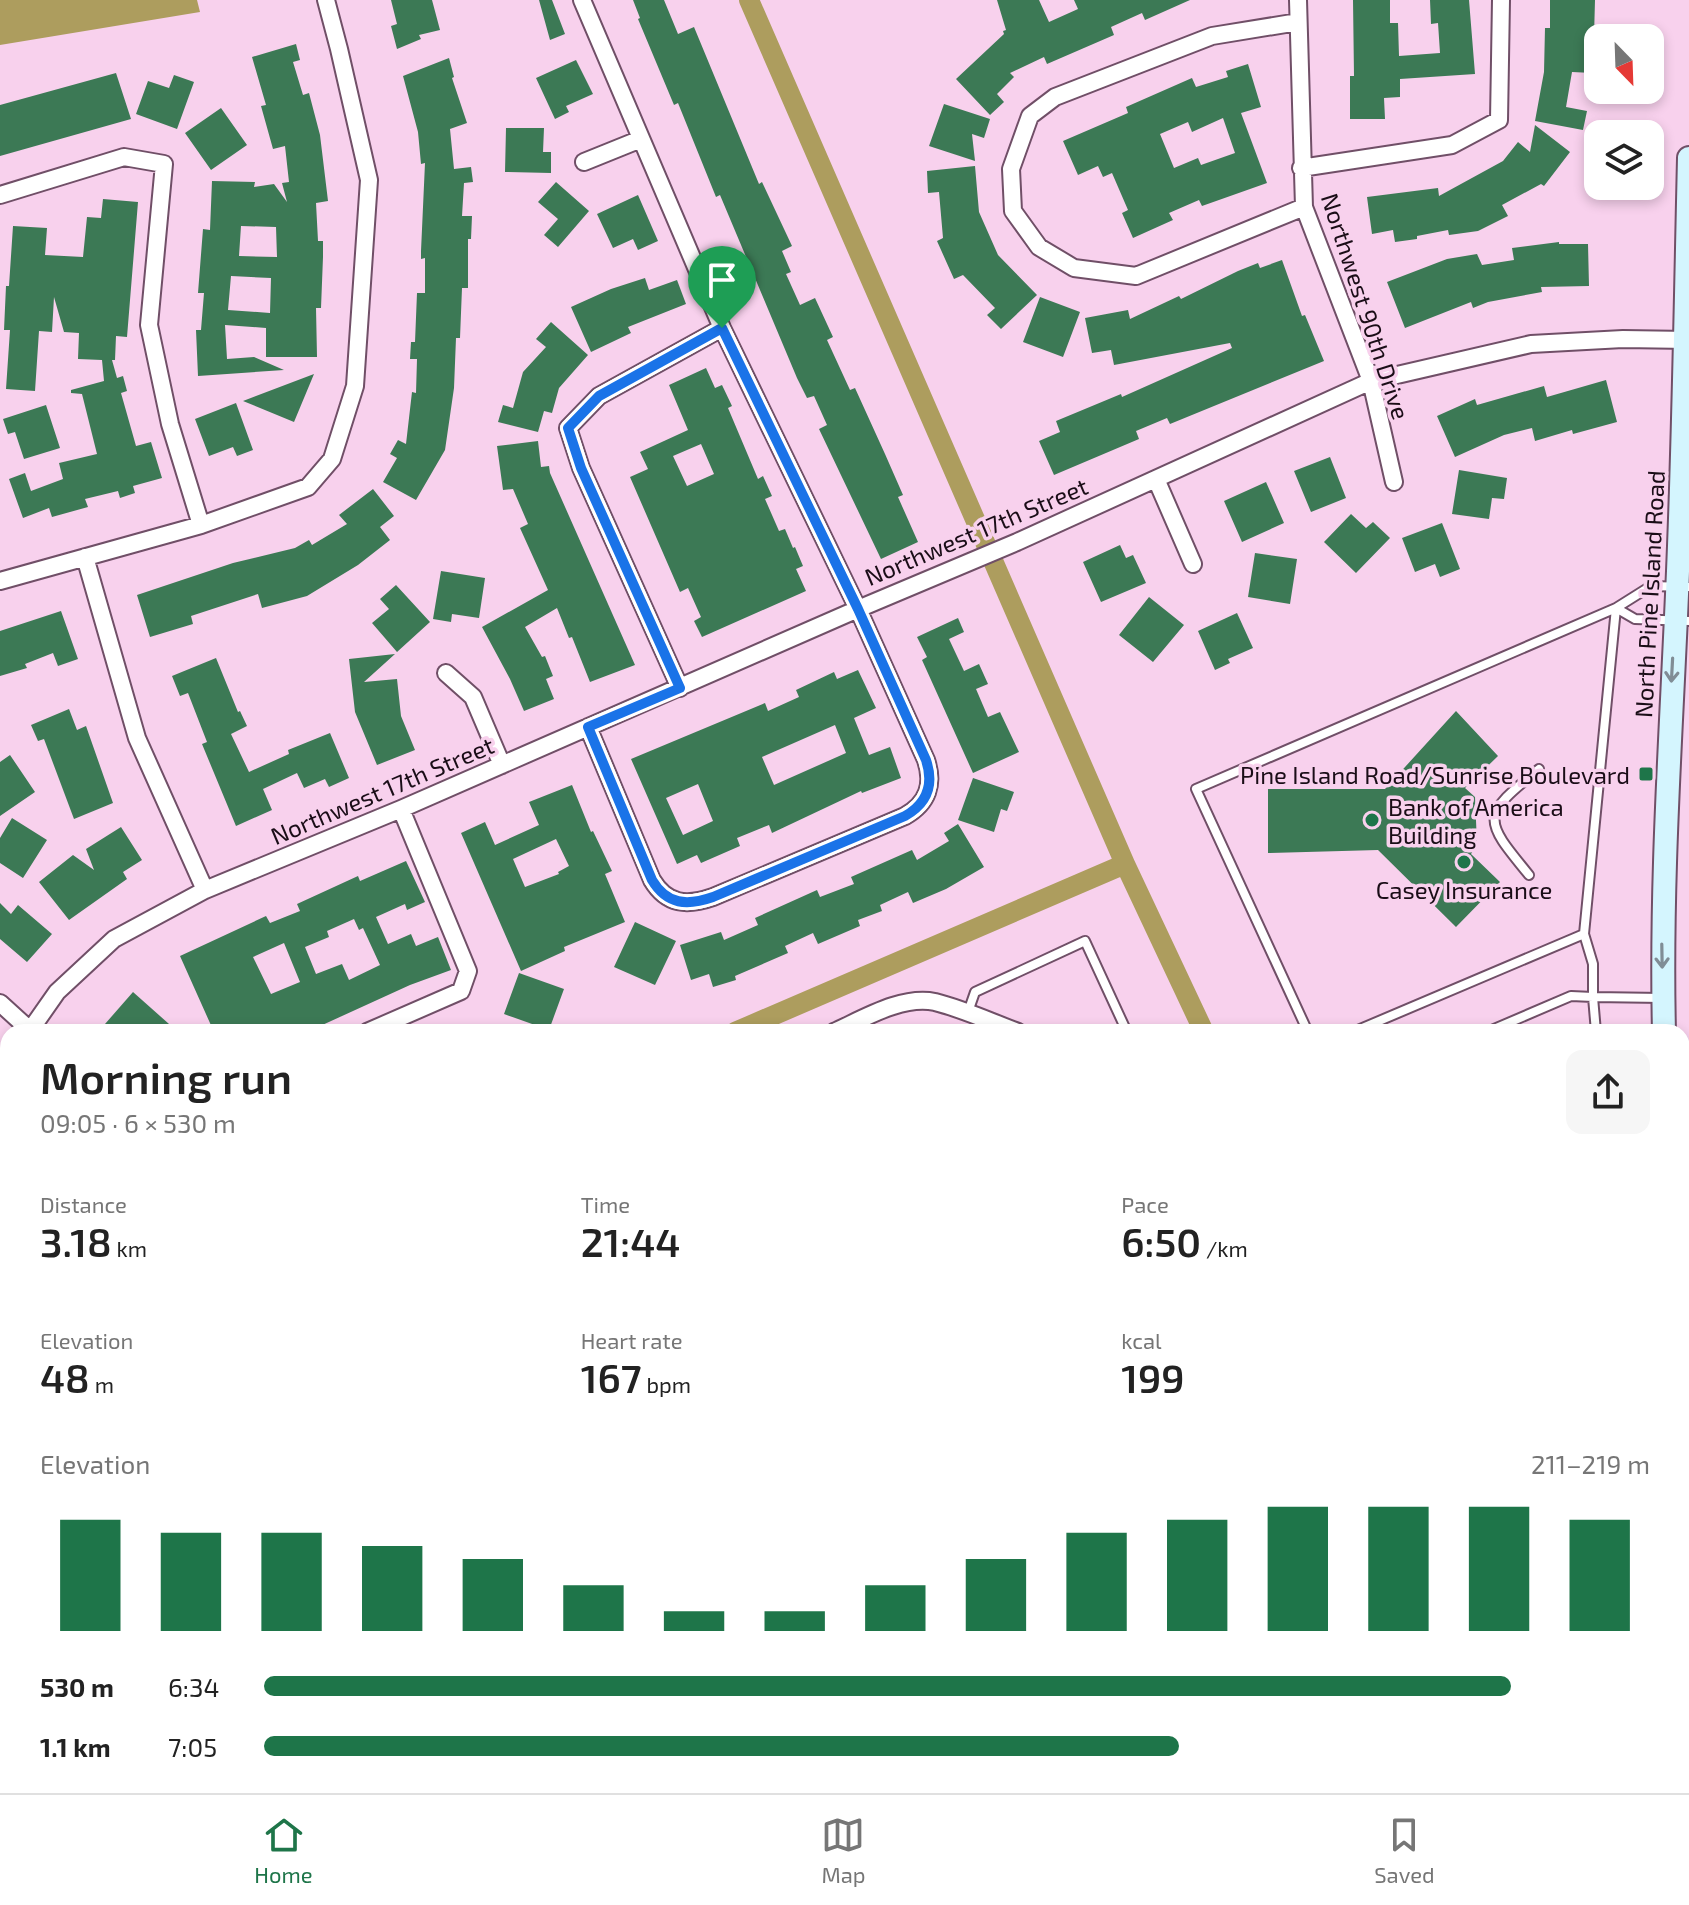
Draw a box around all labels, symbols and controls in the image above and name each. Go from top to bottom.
north arrow [1584,24,1664,104]
map controls [1584,24,1664,200]
button: layers [1584,120,1664,200]
street label: Northwest 90th Drive [1316,189,1416,423]
pin [688,246,756,328]
icon: arrive [700,258,744,302]
street label: North Pine Island Road [1628,469,1670,719]
street label: Northwest 17th Street [860,471,1092,591]
one-way arrow [1665,656,1680,683]
street label: Northwest 17th Street [266,730,498,850]
place label: Pine Island Road/Sunrise Boulevard [1240,760,1630,789]
marker: Pine Island Road/Sunrise Boulevard [1637,765,1655,783]
place label: Bank of America Building [1388,792,1564,849]
marker: Bank of America Building [1363,811,1381,829]
marker: Casey Insurance [1455,853,1473,871]
place label: Casey Insurance [1376,875,1552,904]
one-way arrow [1655,942,1670,969]
text: Morning run [40,1050,292,1103]
button: share [1566,1050,1650,1134]
text: 09:05 · 6 × 530 m [40,1107,236,1138]
text: Distance [40,1191,127,1217]
text: Time [581,1191,630,1217]
text: Pace [1121,1191,1169,1217]
text: 3.18 [40,1217,112,1265]
text: 21:44 [581,1217,680,1265]
text: 6:50 [1121,1217,1201,1265]
text: km [112,1235,147,1261]
text: /km [1201,1235,1248,1261]
text: Elevation [40,1327,133,1353]
text: Heart rate [581,1327,682,1353]
text: kcal [1121,1327,1162,1353]
text: 48 [40,1353,90,1401]
text: 167 [581,1353,642,1401]
text: 199 [1121,1353,1185,1401]
text: m [90,1371,114,1397]
text: bpm [642,1371,691,1397]
text: Elevation [40,1448,150,1479]
text: 211–219 m [1531,1448,1650,1479]
text: 530 m [40,1671,114,1702]
text: 6:34 [168,1671,219,1702]
text: 1.1 km [40,1731,111,1762]
text: 7:05 [168,1731,217,1762]
tab: Home [254,1813,313,1887]
tab: Map [821,1813,866,1887]
tab: Saved [1374,1813,1435,1887]

